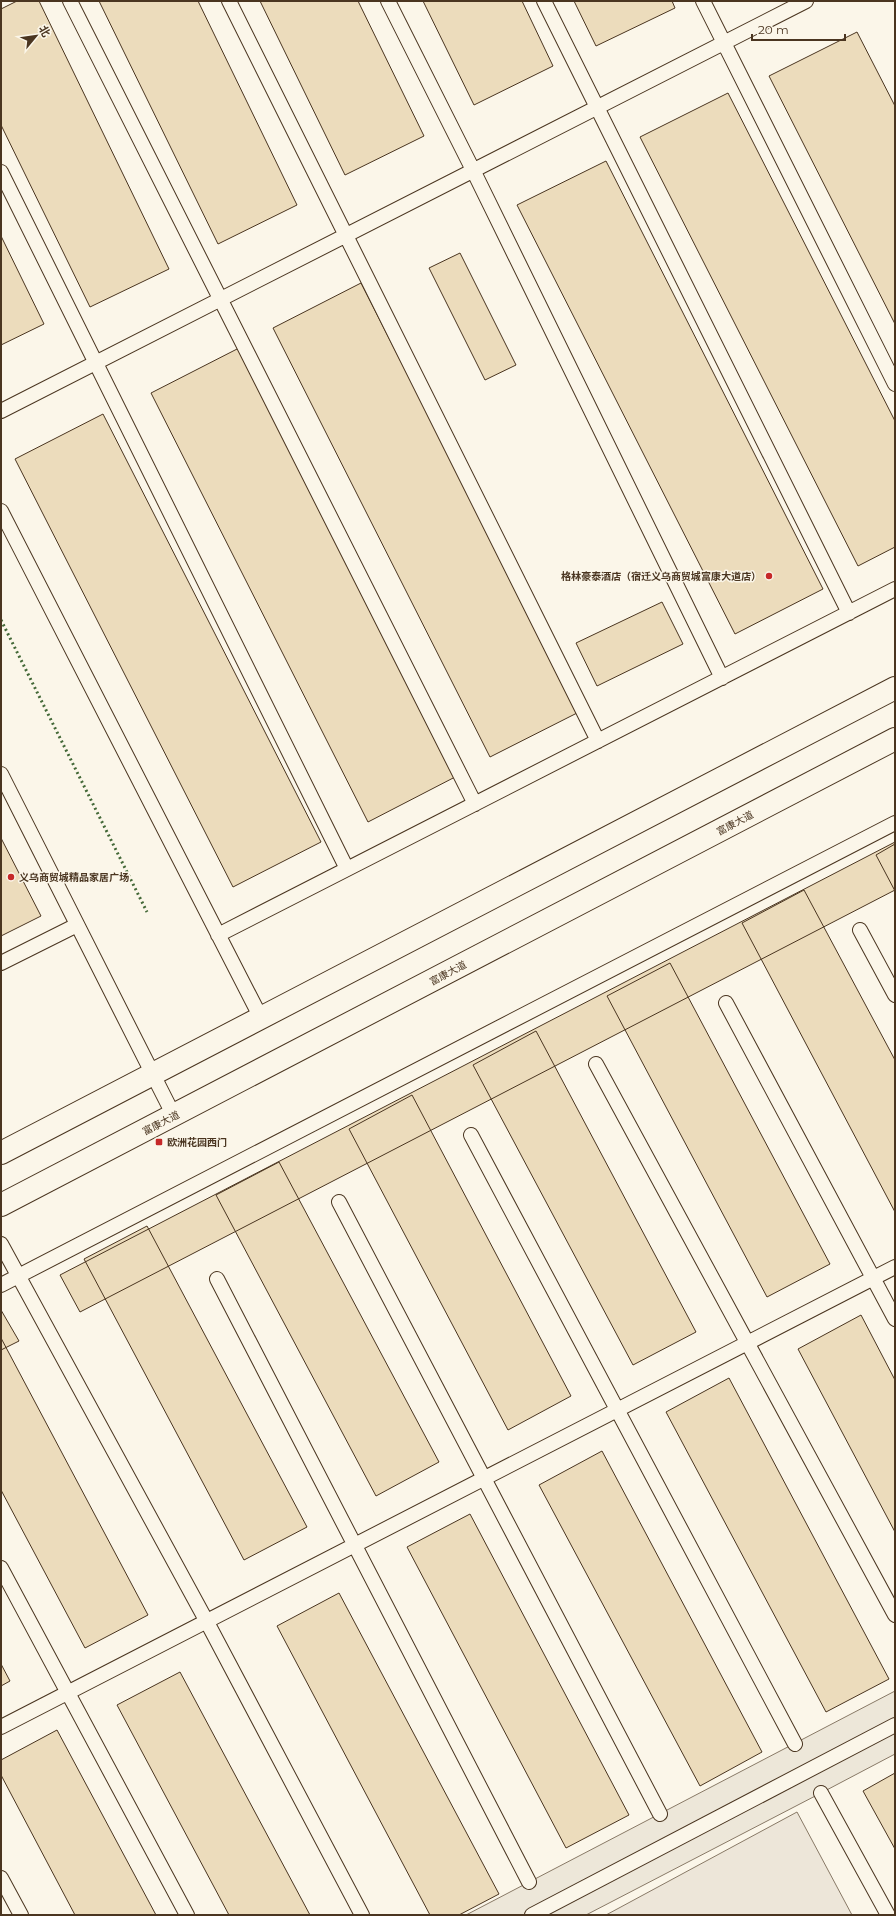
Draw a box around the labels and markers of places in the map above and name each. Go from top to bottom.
place label: 格林豪泰酒店（宿迁义乌商贸城富康大道店） [561,570,761,583]
marker: 格林豪泰酒店（宿迁义乌商贸城富康大道店） [764,571,774,581]
place label: 义乌商贸城精品家居广场 [19,871,129,884]
marker: 义乌商贸城精品家居广场 [6,872,16,882]
place label: 欧洲花园西门 [167,1136,227,1149]
marker: 欧洲花园西门 [154,1137,164,1147]

